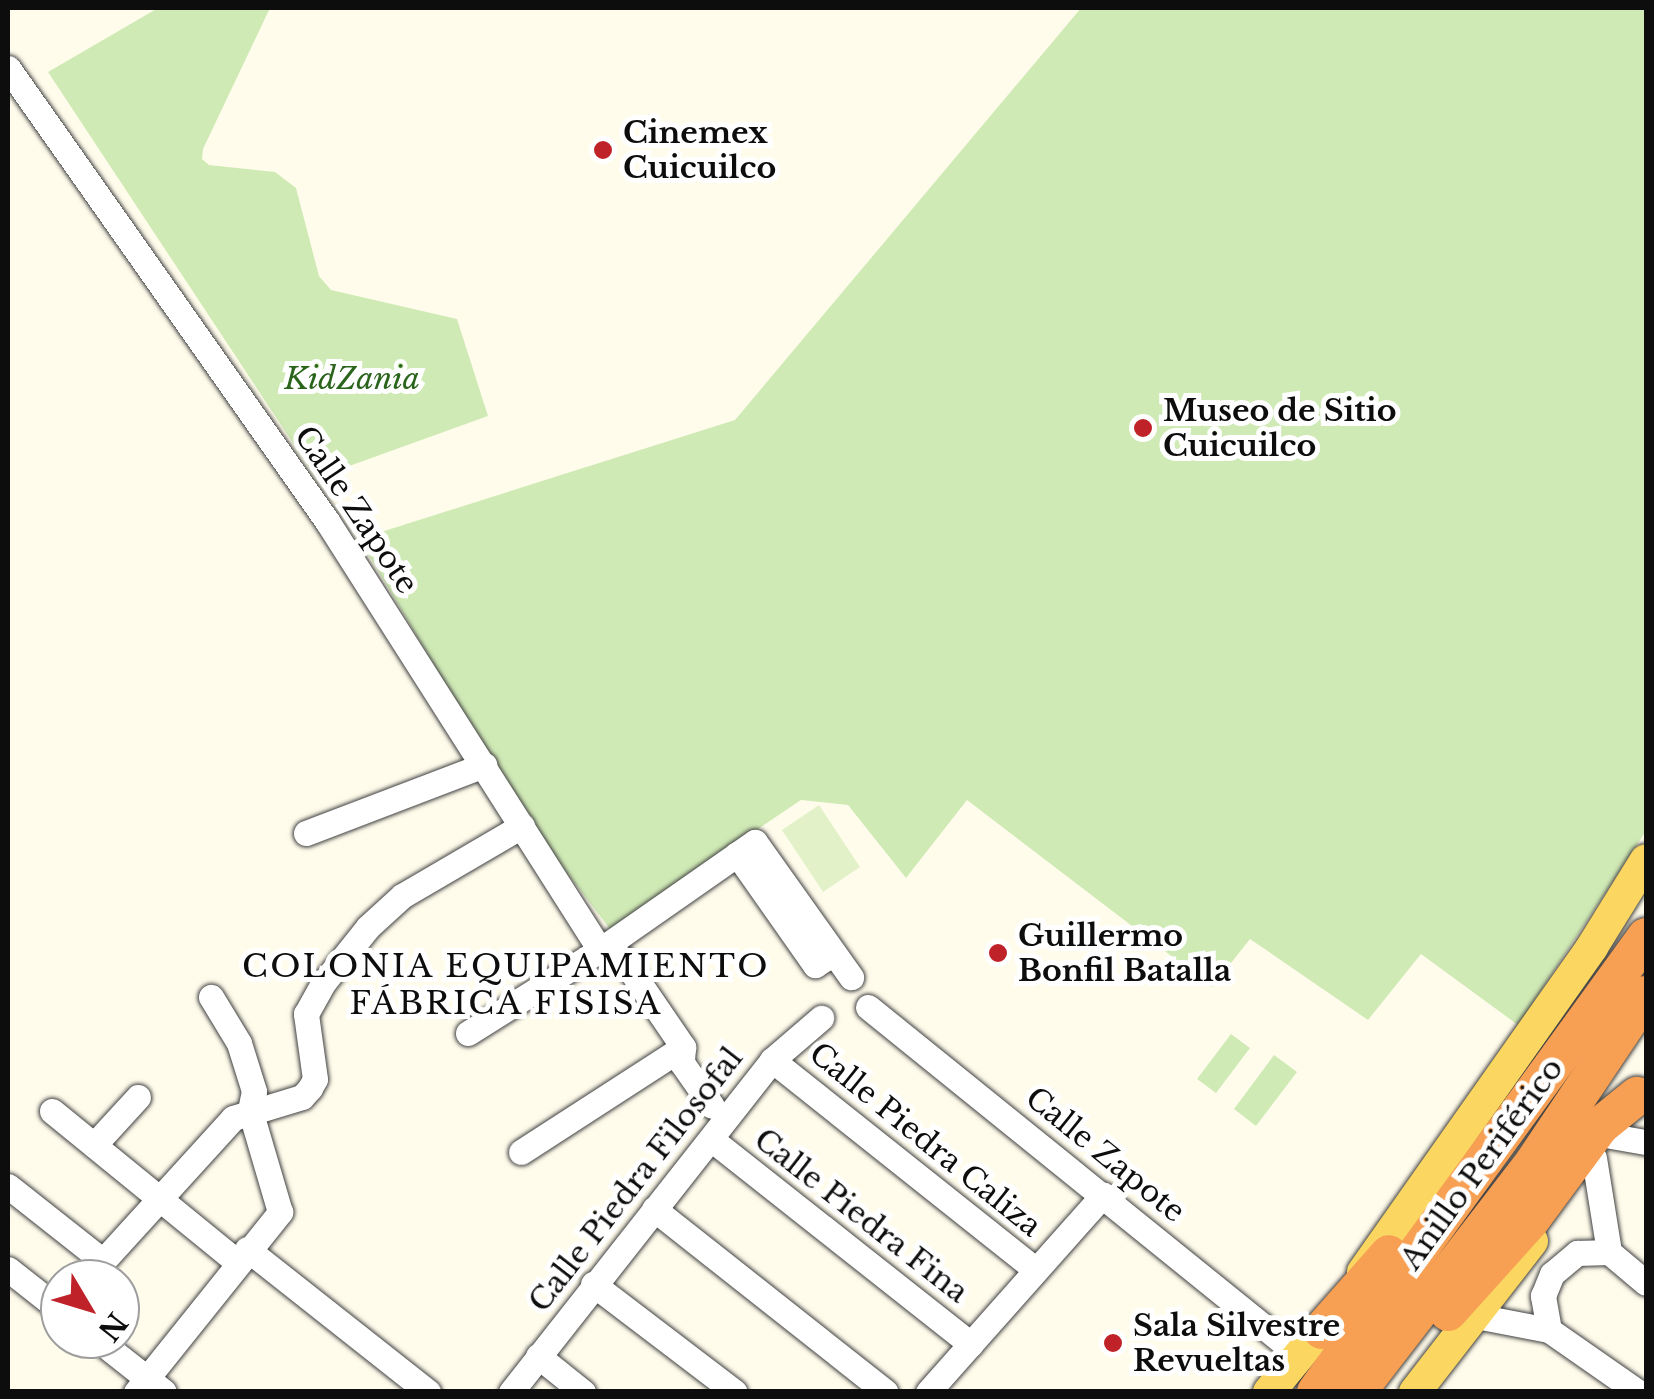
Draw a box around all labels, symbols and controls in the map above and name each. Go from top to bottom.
place label: Cinemex Cuicuilco [623,115,776,186]
marker: Cinemex Cuicuilco [592,139,614,161]
park label: KidZania [284,361,420,397]
place label: Museo de Sitio Cuicuilco [1163,393,1396,464]
marker: Museo de Sitio Cuicuilco [1132,417,1154,439]
street label: Calle Zapote [287,419,425,601]
place label: Guillermo Bonfil Batalla [1018,918,1231,988]
marker: Guillermo Bonfil Batalla [987,942,1009,964]
district label: COLONIA EQUIPAMIENTO FÁBRICA FISISA [241,948,771,1023]
street label: Calle Piedra Caliza [802,1035,1048,1245]
street label: Calle Piedra Filosofal [522,1041,750,1319]
street label: Anillo Periférico [1393,1051,1571,1277]
street label: Calle Zapote [1018,1080,1192,1230]
street label: Calle Piedra Fina [747,1121,975,1311]
north arrow [40,1259,140,1359]
text: N [91,1305,134,1348]
place label: Sala Silvestre Revueltas [1133,1308,1340,1378]
marker: Sala Silvestre Revueltas [1102,1332,1124,1354]

